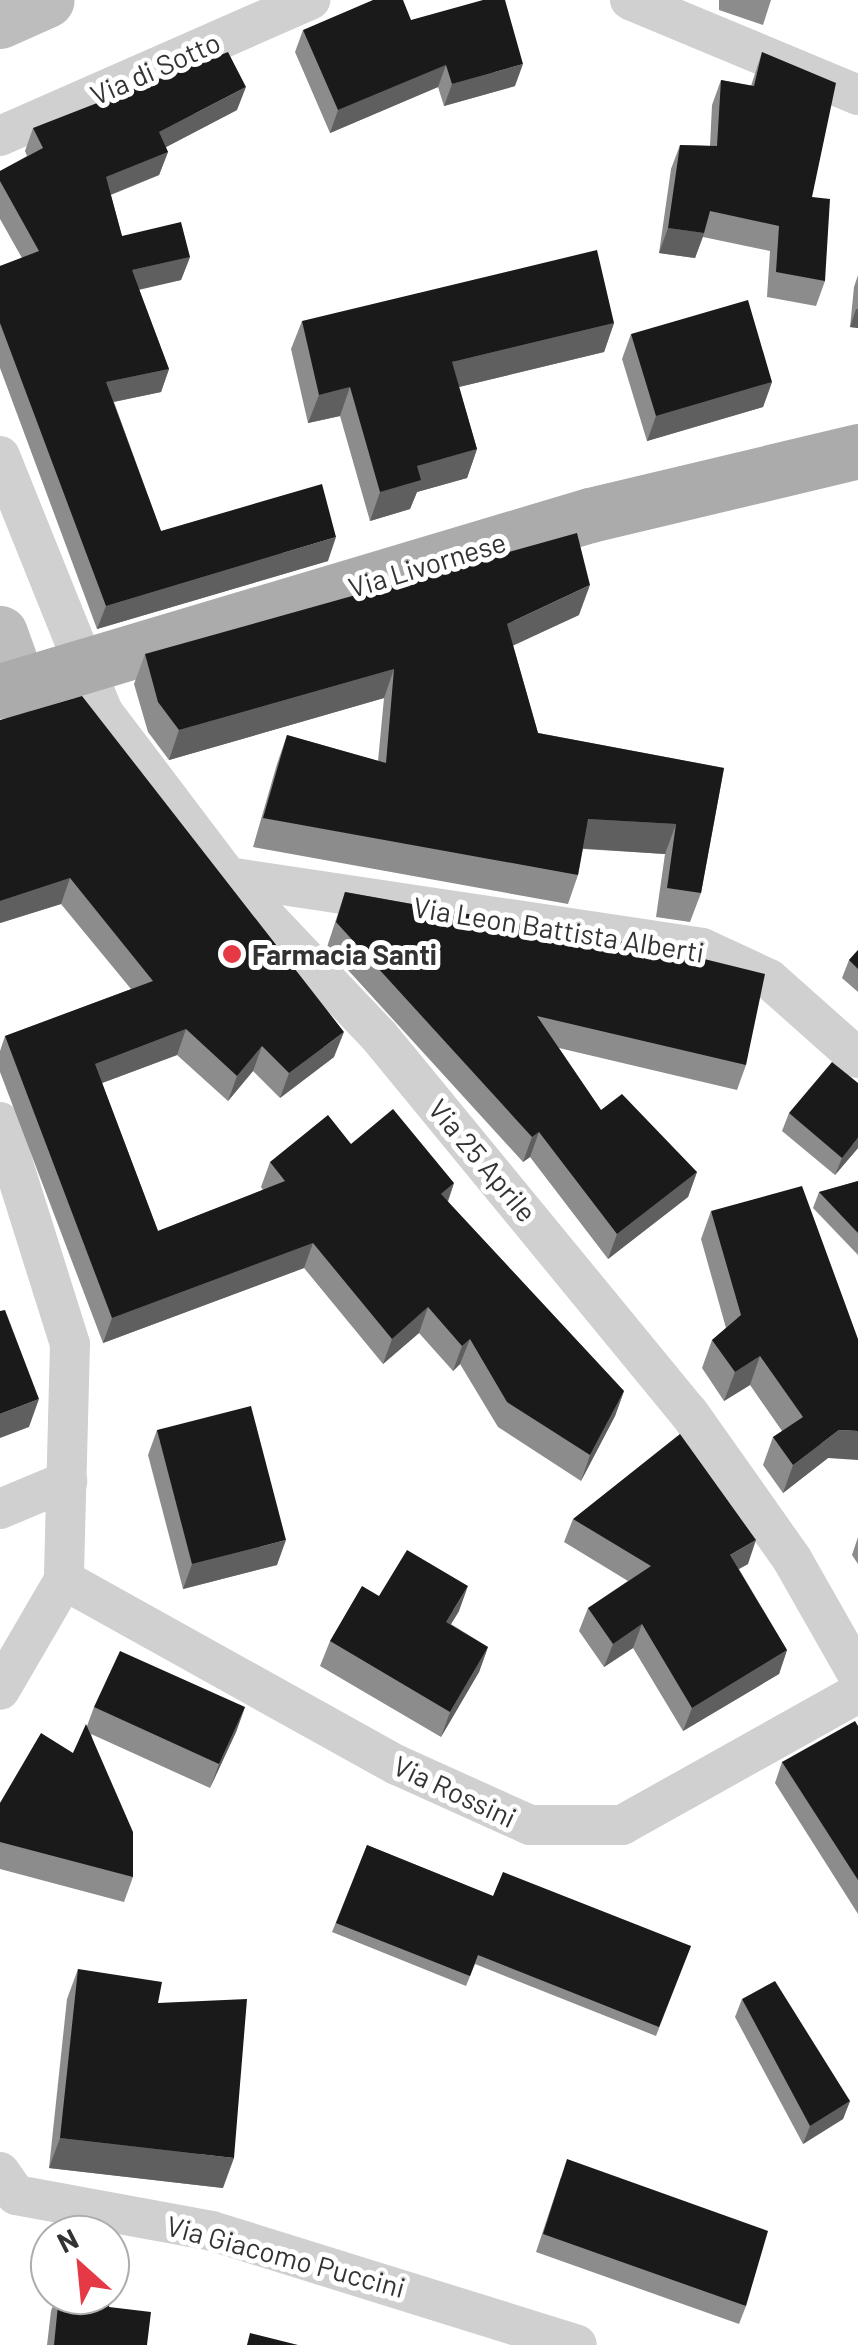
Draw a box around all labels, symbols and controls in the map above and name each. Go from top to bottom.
street label: Via di Sotto [85,25,225,111]
street label: Via Livornese [344,524,510,604]
street label: Via Leon Battista Alberti [411,889,707,969]
place label: Farmacia Santi [252,937,437,971]
marker: Farmacia Santi [221,943,243,965]
street label: Via 25 Aprile [422,1092,544,1228]
street label: Via Rossini [388,1748,522,1834]
street label: Via Giacomo Puccini [163,2208,409,2304]
north arrow [30,2215,130,2315]
text: N [51,2221,83,2259]

